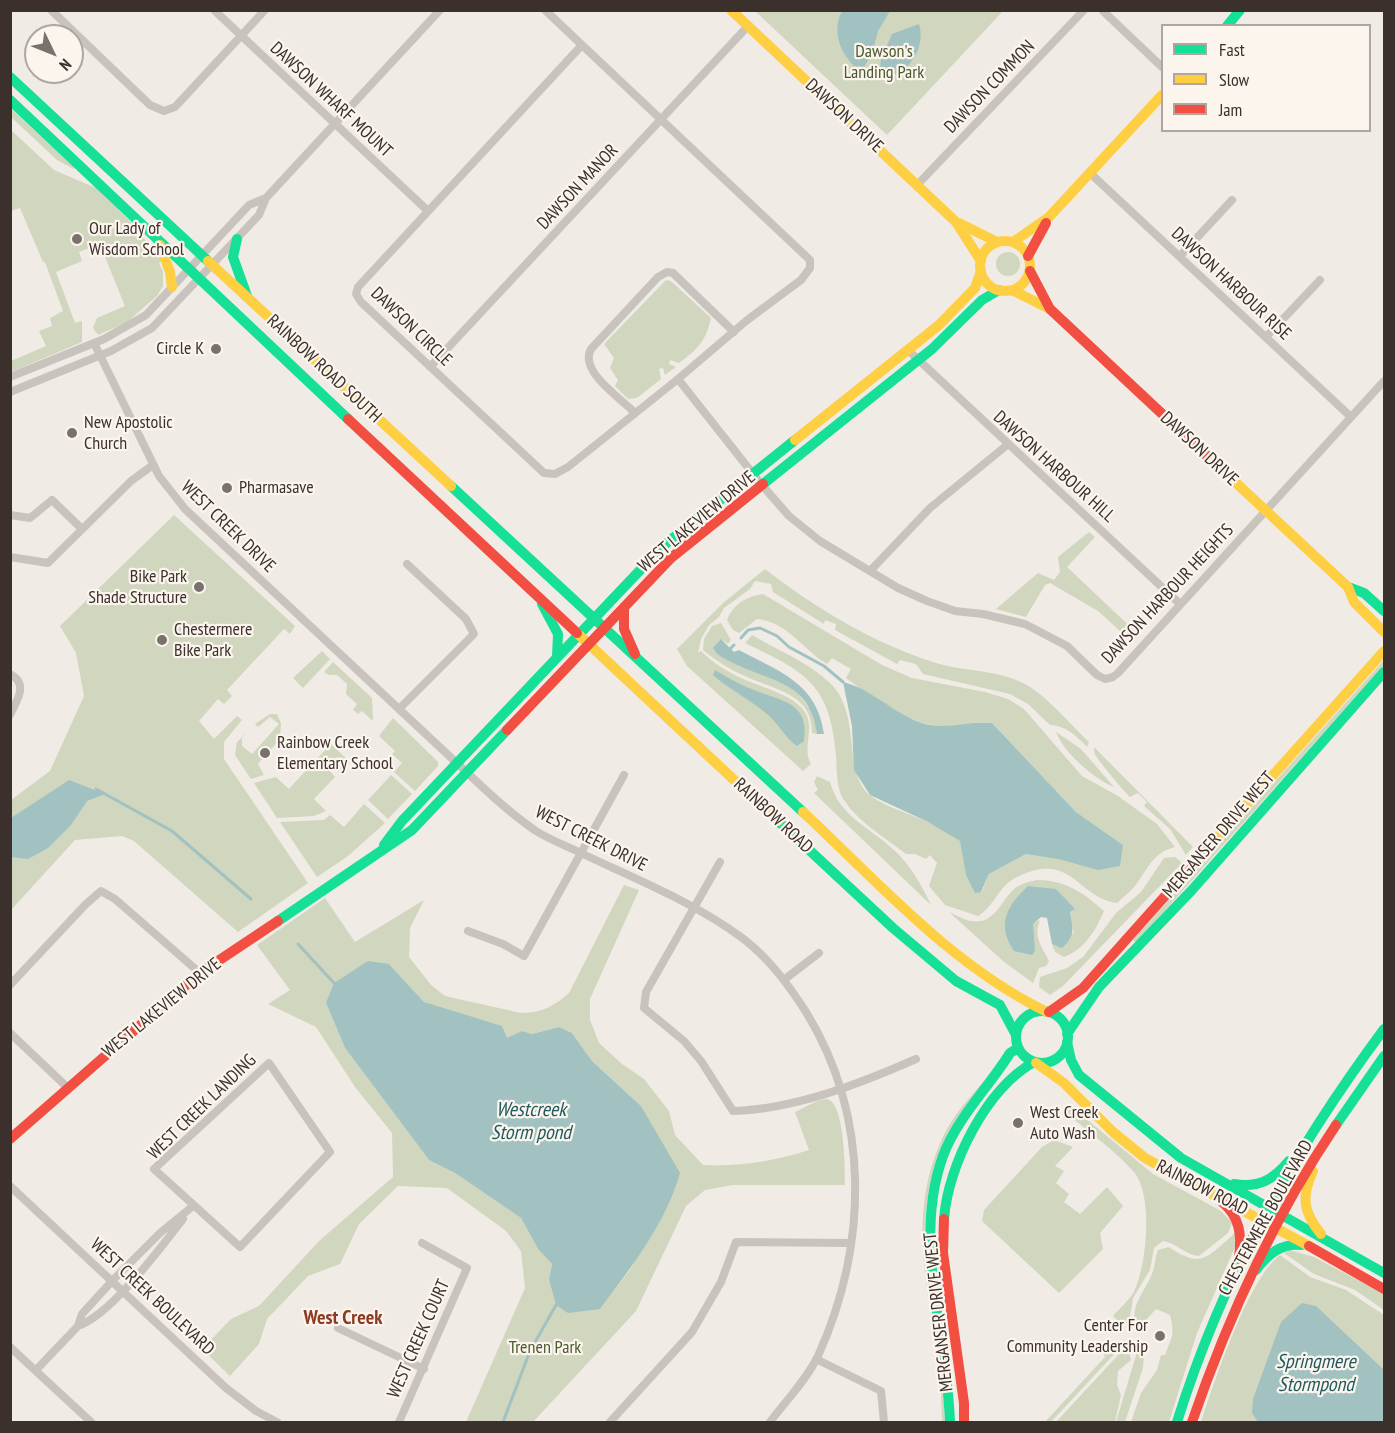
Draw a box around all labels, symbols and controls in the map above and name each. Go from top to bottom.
north arrow [24,24,84,84]
legend [1161,24,1371,132]
street label: DAWSON COMMON [940,36,1040,138]
street label: DAWSON WHARF MOUNT [266,38,396,162]
text: Fast [1219,38,1245,61]
park label: Dawson's Landing Park [844,41,924,84]
text: N [55,55,76,75]
text: Slow [1219,68,1249,91]
street label: DAWSON DRIVE [801,74,887,158]
text: Jam [1219,98,1242,121]
street label: DAWSON MANOR [533,140,623,234]
place label: Our Lady of Wisdom School [89,218,184,260]
street label: DAWSON HARBOUR RISE [1167,223,1295,345]
marker: Our Lady of Wisdom School [70,232,84,246]
street label: DAWSON CIRCLE [366,283,456,371]
street label: RAINBOW ROAD SOUTH [262,310,386,428]
place label: Circle K [156,338,204,360]
marker: Circle K [209,342,223,356]
street label: DAWSON HARBOUR HILL [989,407,1119,527]
street label: DAWSON DRIVE [1156,407,1242,491]
place label: New Apostolic Church [84,412,173,454]
marker: New Apostolic Church [65,426,79,440]
street label: WEST LAKEVIEW DRIVE [634,467,760,577]
street label: WEST CREEK DRIVE [176,477,280,577]
place label: Pharmasave [239,477,314,499]
marker: Pharmasave [220,481,234,495]
street label: DAWSON HARBOUR HEIGHTS [1098,520,1238,668]
place label: Bike Park Shade Structure [88,566,187,608]
marker: Bike Park Shade Structure [192,580,206,594]
place label: Chestermere Bike Park [174,619,252,662]
marker: Chestermere Bike Park [155,633,169,647]
place label: Rainbow Creek Elementary School [277,732,393,774]
marker: Rainbow Creek Elementary School [258,746,272,760]
street label: MERGANSER DRIVE WEST [1158,768,1280,902]
street label: RAINBOW ROAD [729,774,817,858]
street label: WEST CREEK DRIVE [531,802,651,876]
street label: WEST LAKEVIEW DRIVE [98,953,226,1063]
street label: WEST CREEK LANDING [143,1050,261,1164]
water label: Westcreek Storm pond [491,1098,571,1145]
place label: West Creek Auto Wash [1030,1102,1098,1144]
marker: West Creek Auto Wash [1011,1116,1025,1130]
street label: CHESTERMERE BOULEVARD [1214,1137,1318,1299]
street label: RAINBOW ROAD [1152,1156,1252,1220]
street label: MERGANSER DRIVE WEST [920,1231,958,1393]
street label: WEST CREEK BOULEVARD [86,1234,218,1360]
street label: WEST CREEK COURT [383,1276,455,1402]
district label: West Creek [303,1306,383,1330]
place label: Center For Community Leadership [1007,1315,1148,1358]
marker: Center For Community Leadership [1153,1329,1167,1343]
park label: Trenen Park [509,1337,581,1359]
water label: Springmere Stormpond [1276,1350,1356,1397]

